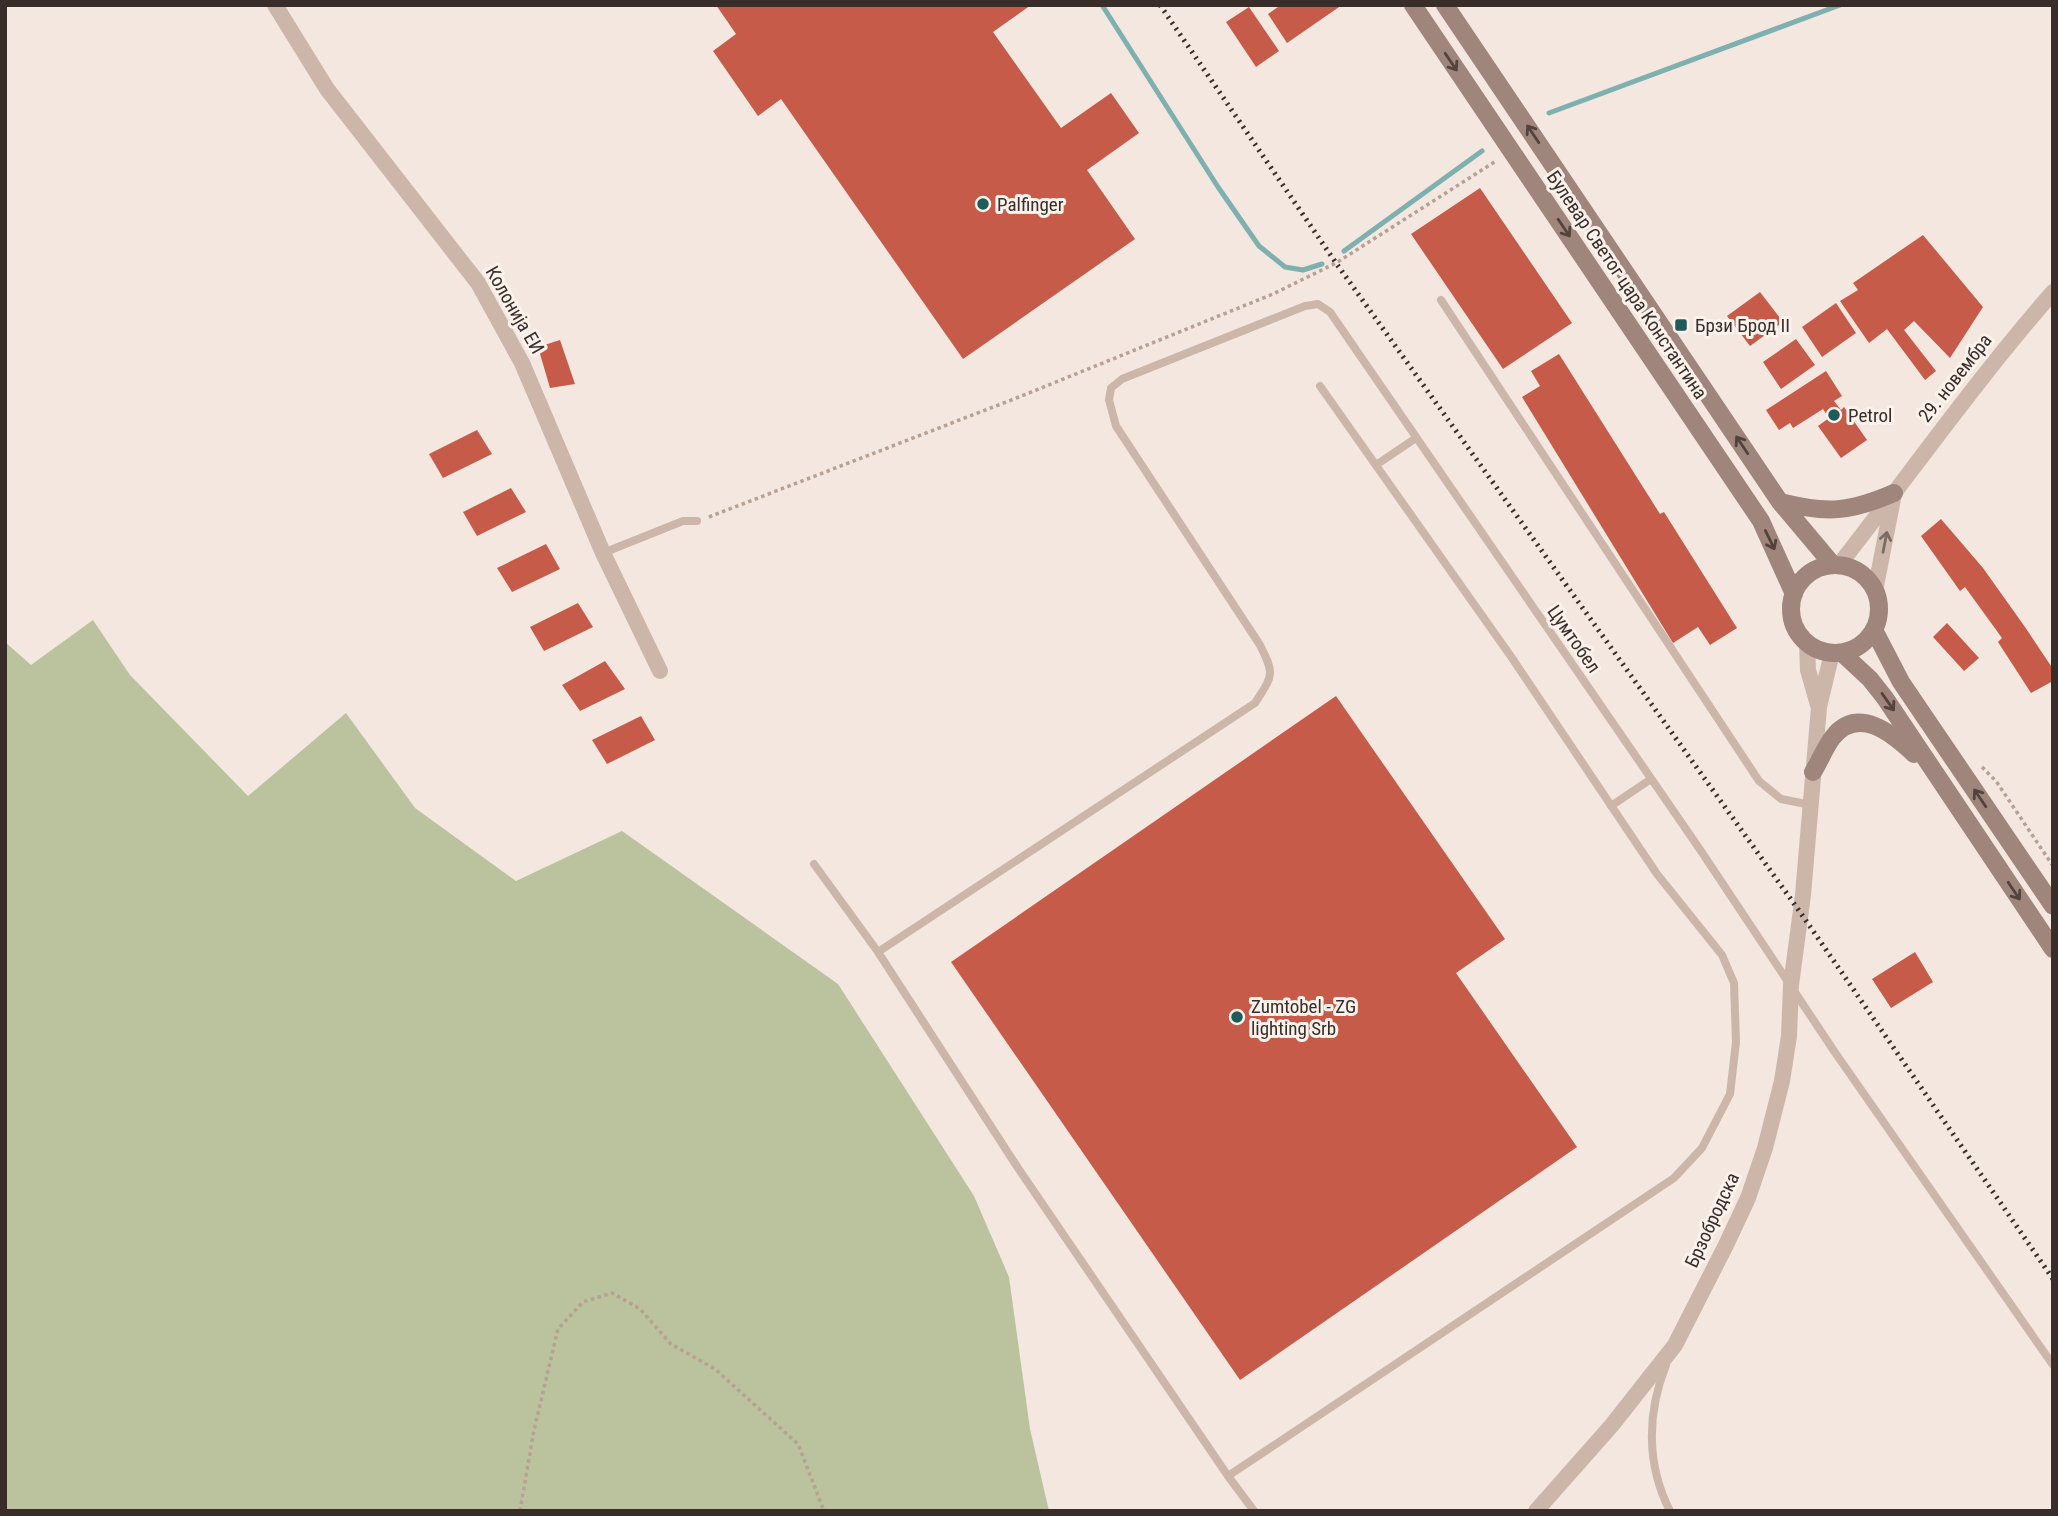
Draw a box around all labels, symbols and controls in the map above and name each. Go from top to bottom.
one-way arrow [1444,52,1458,71]
one-way arrow [1525,125,1539,145]
street label: Булевар Светог цара Константина [1542,167,1712,403]
place label: Palfinger [997,193,1064,216]
marker: Palfinger [975,196,991,212]
one-way arrow [1556,218,1571,237]
street label: Колонија ЕИ [481,262,549,358]
place label: Брзи Брод II [1695,314,1790,337]
marker: Брзи Брод II [1673,317,1689,333]
street label: 29. новембра [1913,329,1997,427]
place label: Petrol [1848,404,1892,427]
marker: Petrol [1826,407,1842,423]
one-way arrow [1735,436,1749,455]
one-way arrow [1764,529,1777,550]
one-way arrow [1878,531,1892,554]
street label: Цумтобел [1542,601,1606,677]
one-way arrow [1881,692,1895,711]
one-way arrow [1973,789,1987,809]
one-way arrow [2008,881,2022,901]
place label: Zumtobel - ZG lighting Srb [1251,995,1356,1040]
marker: Zumtobel - ZG lighting Srb [1229,1009,1245,1025]
street label: Брзобродска [1680,1169,1744,1271]

